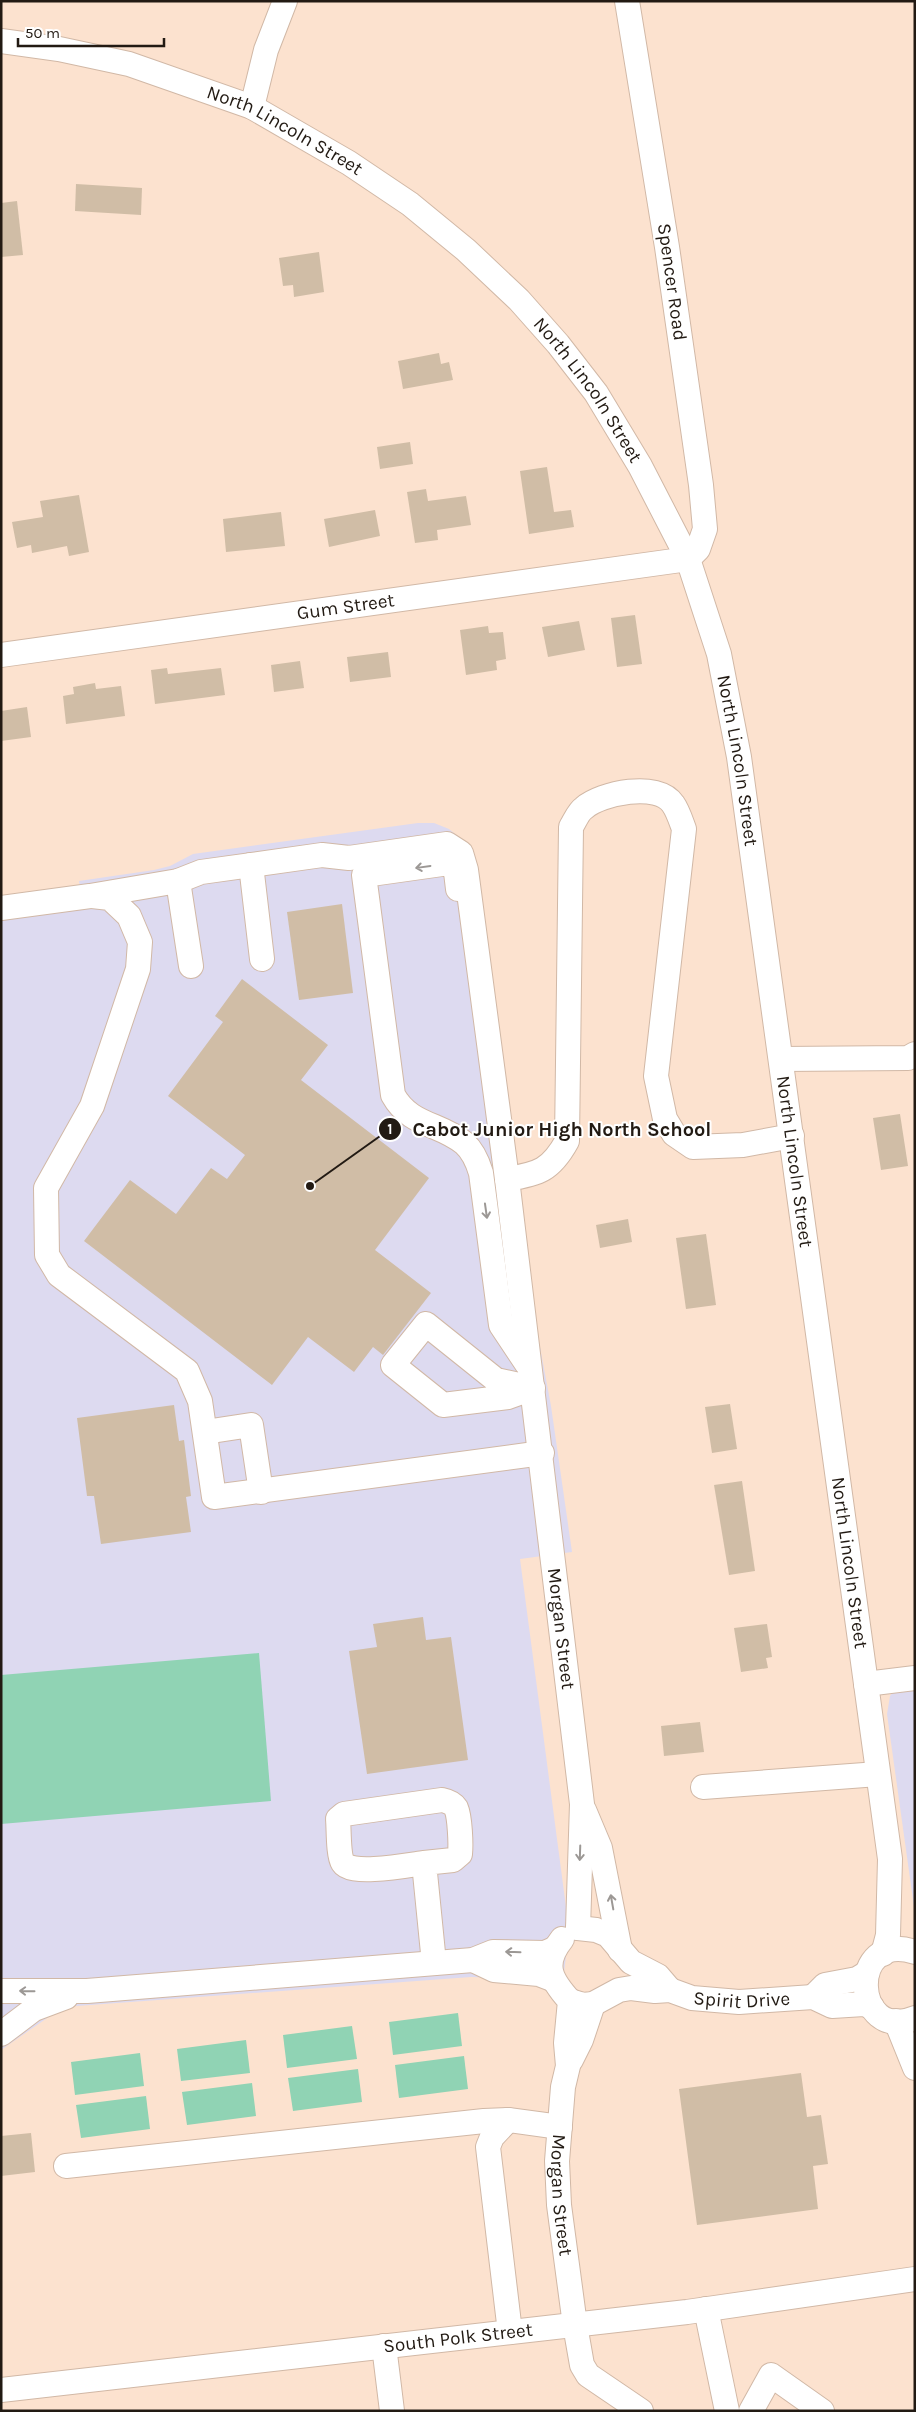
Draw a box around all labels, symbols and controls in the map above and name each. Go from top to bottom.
scale bar [18,15,164,47]
text: 50 m [25,24,60,42]
street label: North Lincoln Street [204,81,367,180]
street label: Spencer Road [653,222,691,342]
street label: North Lincoln Street [529,313,646,467]
street label: Gum Street [295,589,396,625]
street label: North Lincoln Street [712,673,762,847]
one-way arrow [415,862,431,872]
street label: North Lincoln Street [772,1074,817,1249]
callout: Cabot Junior High North School [377,1111,721,1146]
text: Cabot Junior High North School [413,1118,711,1141]
text: 1 [387,1120,393,1138]
one-way arrow [481,1202,491,1218]
street label: North Lincoln Street [827,1475,872,1650]
street label: Morgan Street [543,1566,579,1691]
one-way arrow [575,1844,584,1860]
one-way arrow [606,1895,616,1911]
one-way arrow [505,1948,521,1957]
one-way arrow [19,1987,35,1996]
street label: Spirit Drive [693,1987,791,2013]
street label: Morgan Street [546,2133,577,2257]
street label: South Polk Street [382,2319,534,2357]

